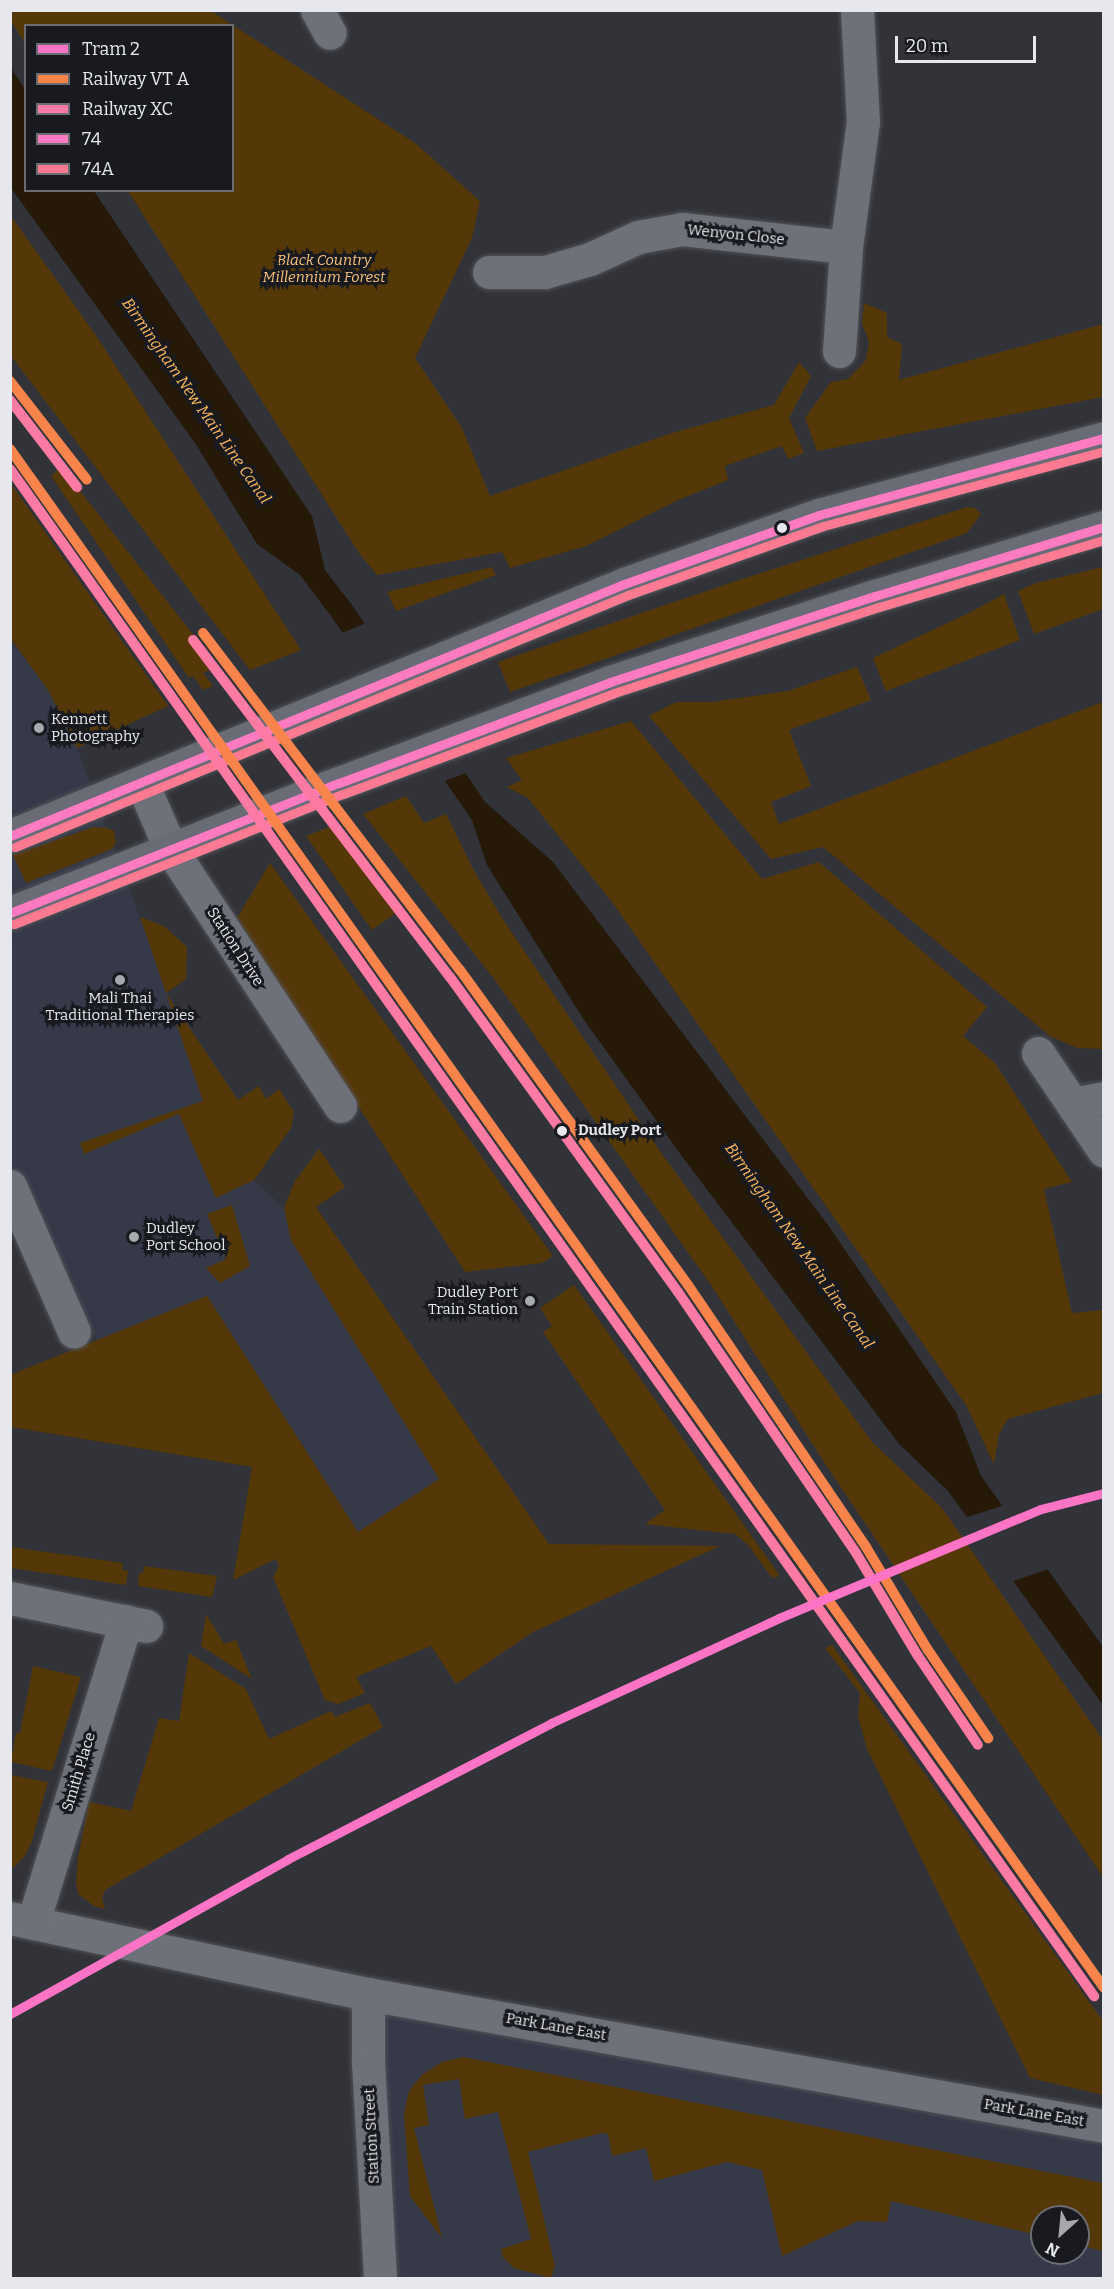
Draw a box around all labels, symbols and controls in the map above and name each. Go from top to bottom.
legend [24,24,234,192]
scale bar [898,24,1039,62]
text: 20 m [906,35,948,57]
text: Tram 2 [82,38,140,60]
text: Railway VT A [82,68,189,90]
text: Railway XC [82,98,173,120]
text: 74 [82,128,101,150]
text: 74A [82,158,114,180]
street label: Wenyon Close [686,221,786,249]
park label: Black Country Millennium Forest [263,251,385,286]
water label: Birmingham New Main Line Canal [117,295,275,507]
unlabelled marker [776,522,788,534]
place label: Kennett Photography [51,710,140,745]
marker: Kennett Photography [32,721,46,735]
street label: Station Drive [203,904,267,990]
marker: Mali Thai Traditional Therapies [113,973,127,987]
place label: Mali Thai Traditional Therapies [46,989,194,1024]
marker: Dudley Port [551,1120,573,1142]
place label: Dudley Port [578,1122,661,1140]
water label: Birmingham New Main Line Canal [720,1140,878,1352]
place label: Dudley Port School [146,1219,225,1254]
marker: Dudley Port School [127,1230,141,1244]
place label: Dudley Port Train Station [428,1283,518,1318]
marker: Dudley Port Train Station [523,1294,537,1308]
street label: Smith Place [58,1730,100,1814]
street label: Park Lane East [504,2009,608,2045]
street label: Station Street [361,2088,383,2184]
street label: Park Lane East [982,2095,1086,2131]
north arrow [1030,2205,1090,2265]
text: N [1043,2238,1062,2261]

